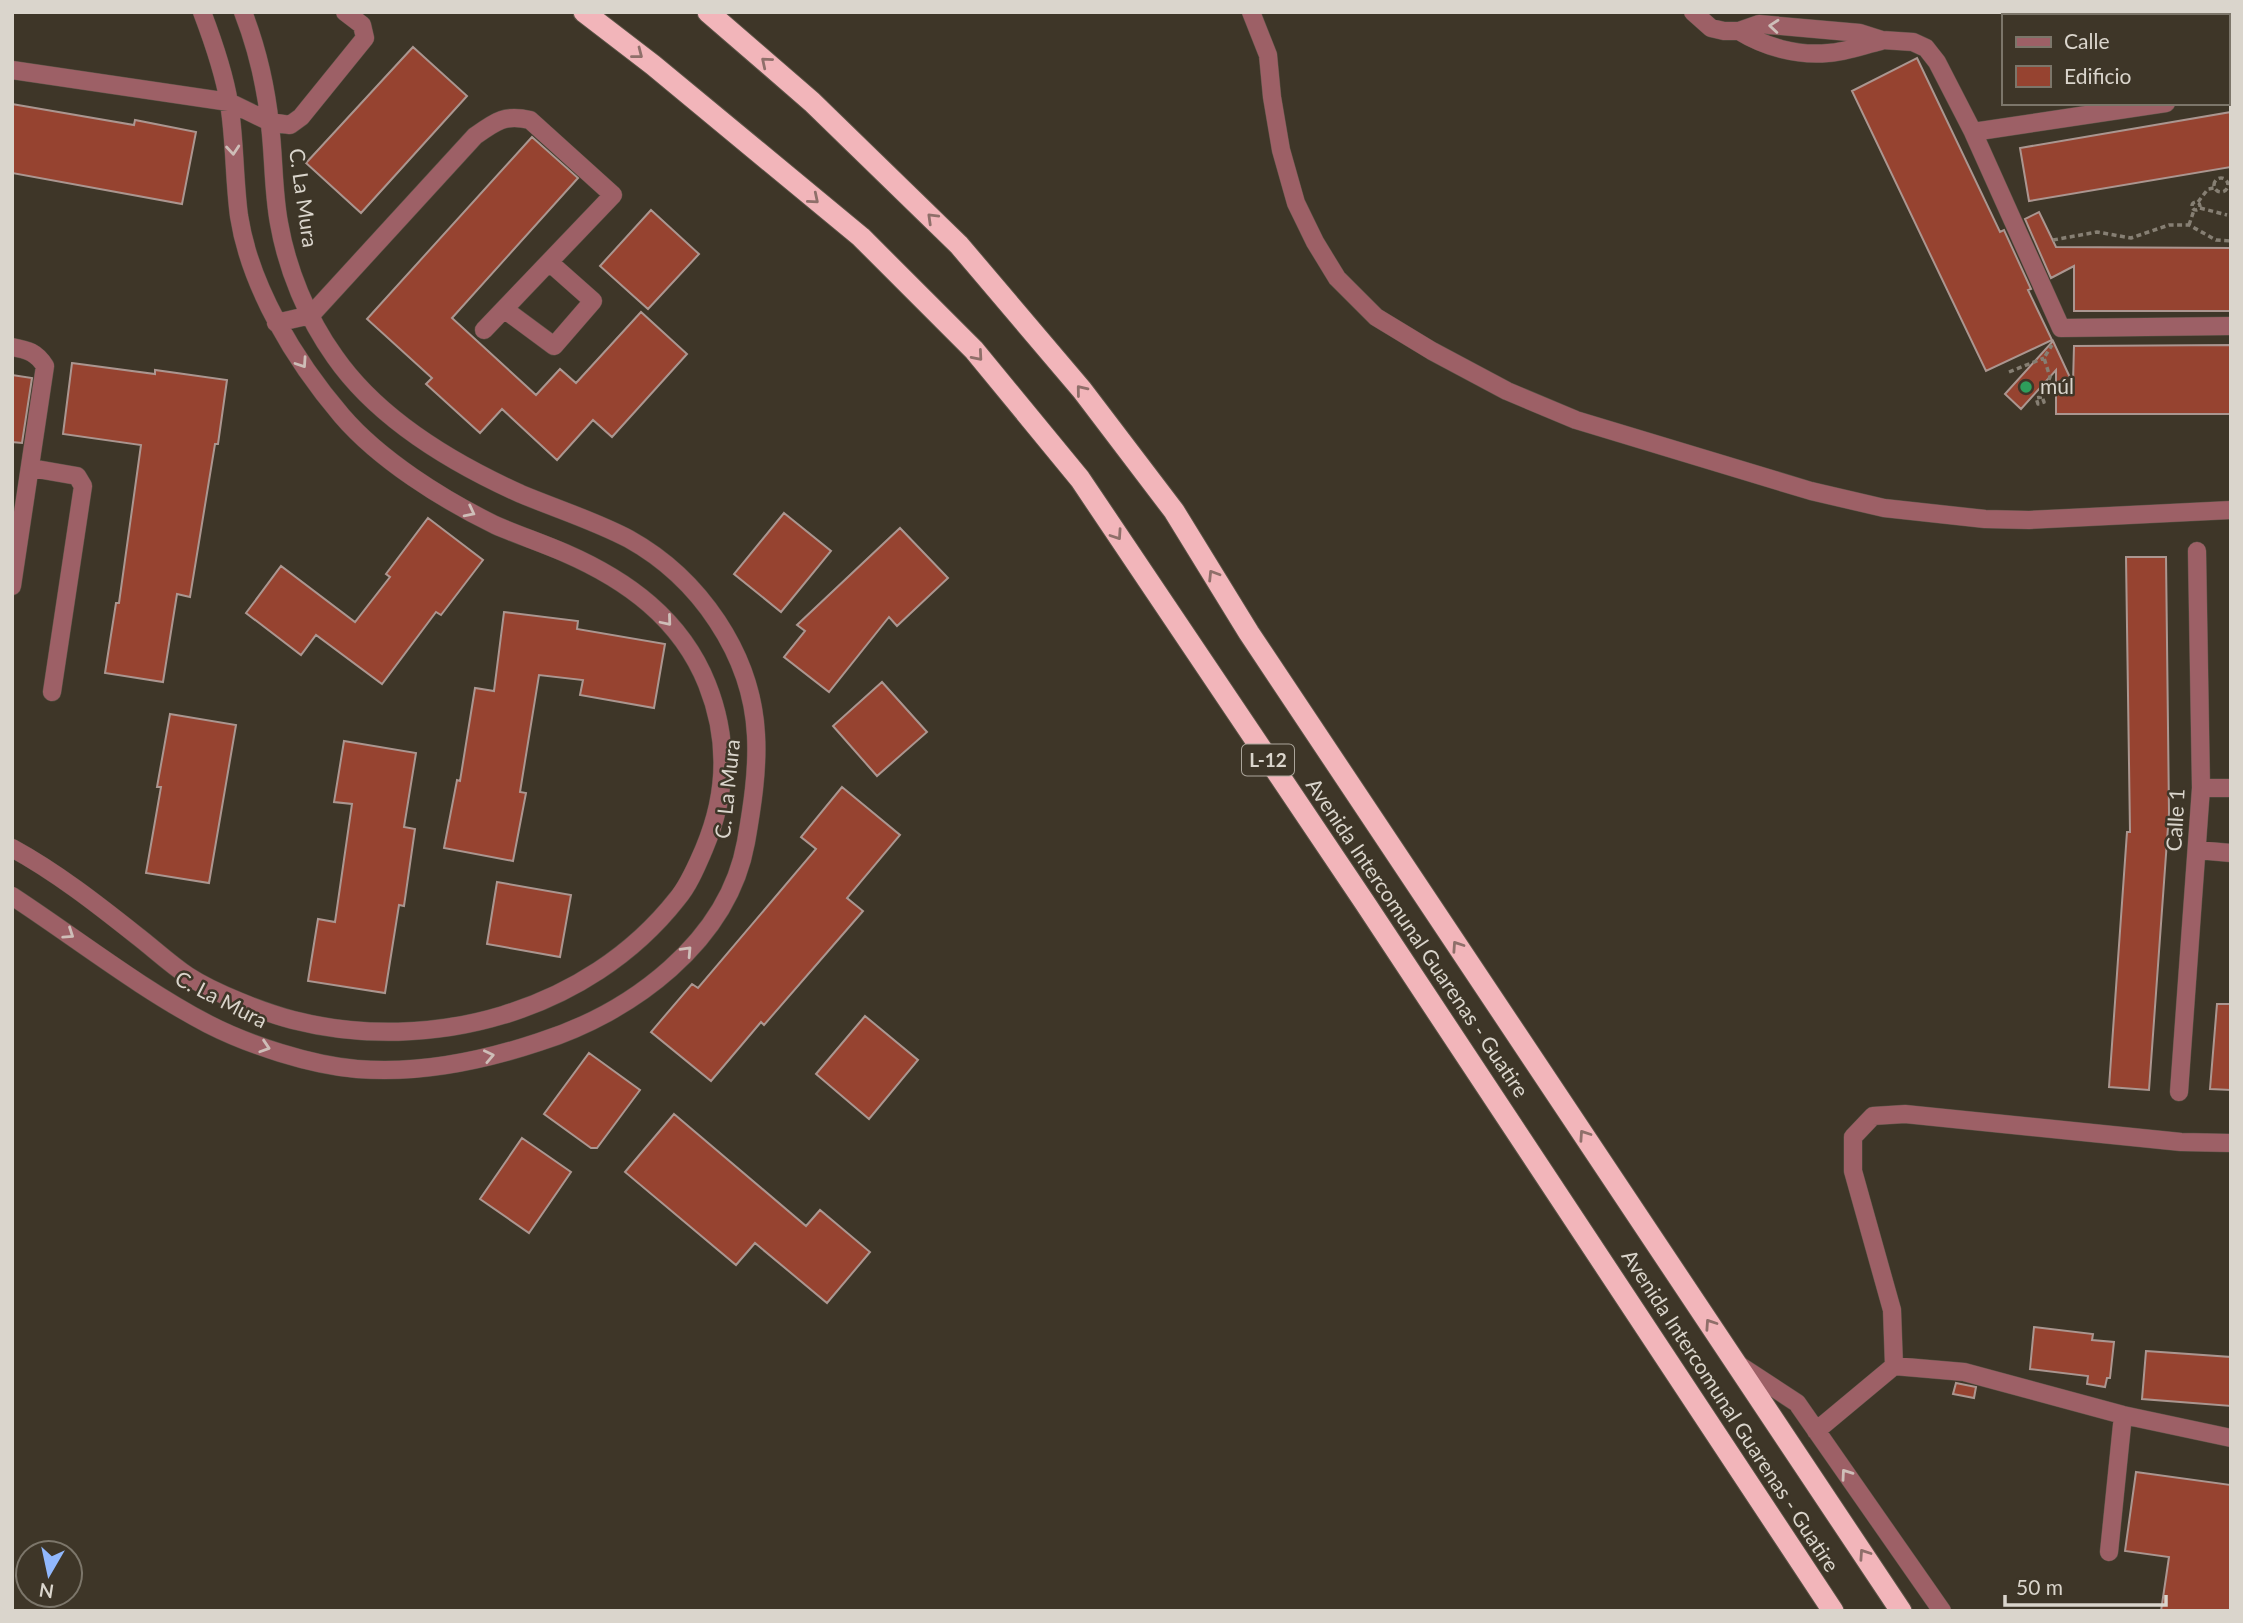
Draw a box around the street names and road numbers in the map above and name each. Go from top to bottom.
street label: C. La Mura [285,147,324,249]
street label: C. La Mura [709,738,744,840]
road number: L-12 [1242,744,1294,776]
street label: Avenida Intercomunal Guarenas - Guatire [1302,773,1535,1101]
street label: Calle 1 [2160,788,2189,852]
street label: C. La Mura [172,965,272,1032]
street label: Avenida Intercomunal Guarenas - Guatire [1617,1244,1845,1576]

